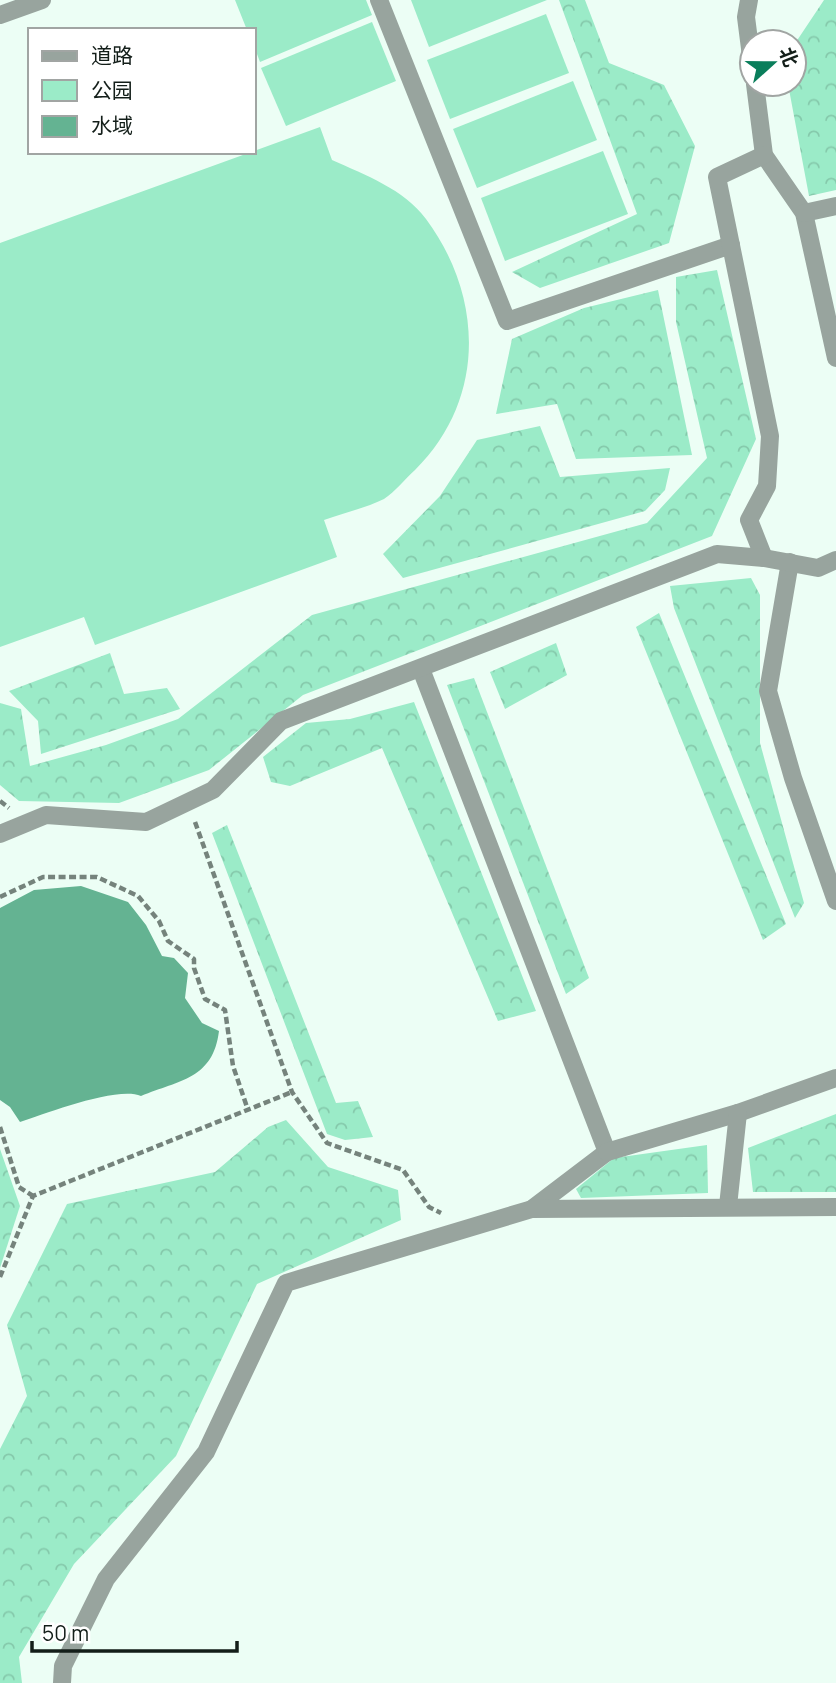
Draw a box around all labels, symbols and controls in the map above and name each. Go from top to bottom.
legend [28,28,256,154]
north arrow [738,28,808,98]
text: 道路 [91,41,133,69]
text: 北 [773,43,804,70]
text: 公园 [91,76,133,104]
text: 水域 [91,111,133,139]
scale bar [32,1610,236,1654]
text: 50 m [42,1619,89,1647]

